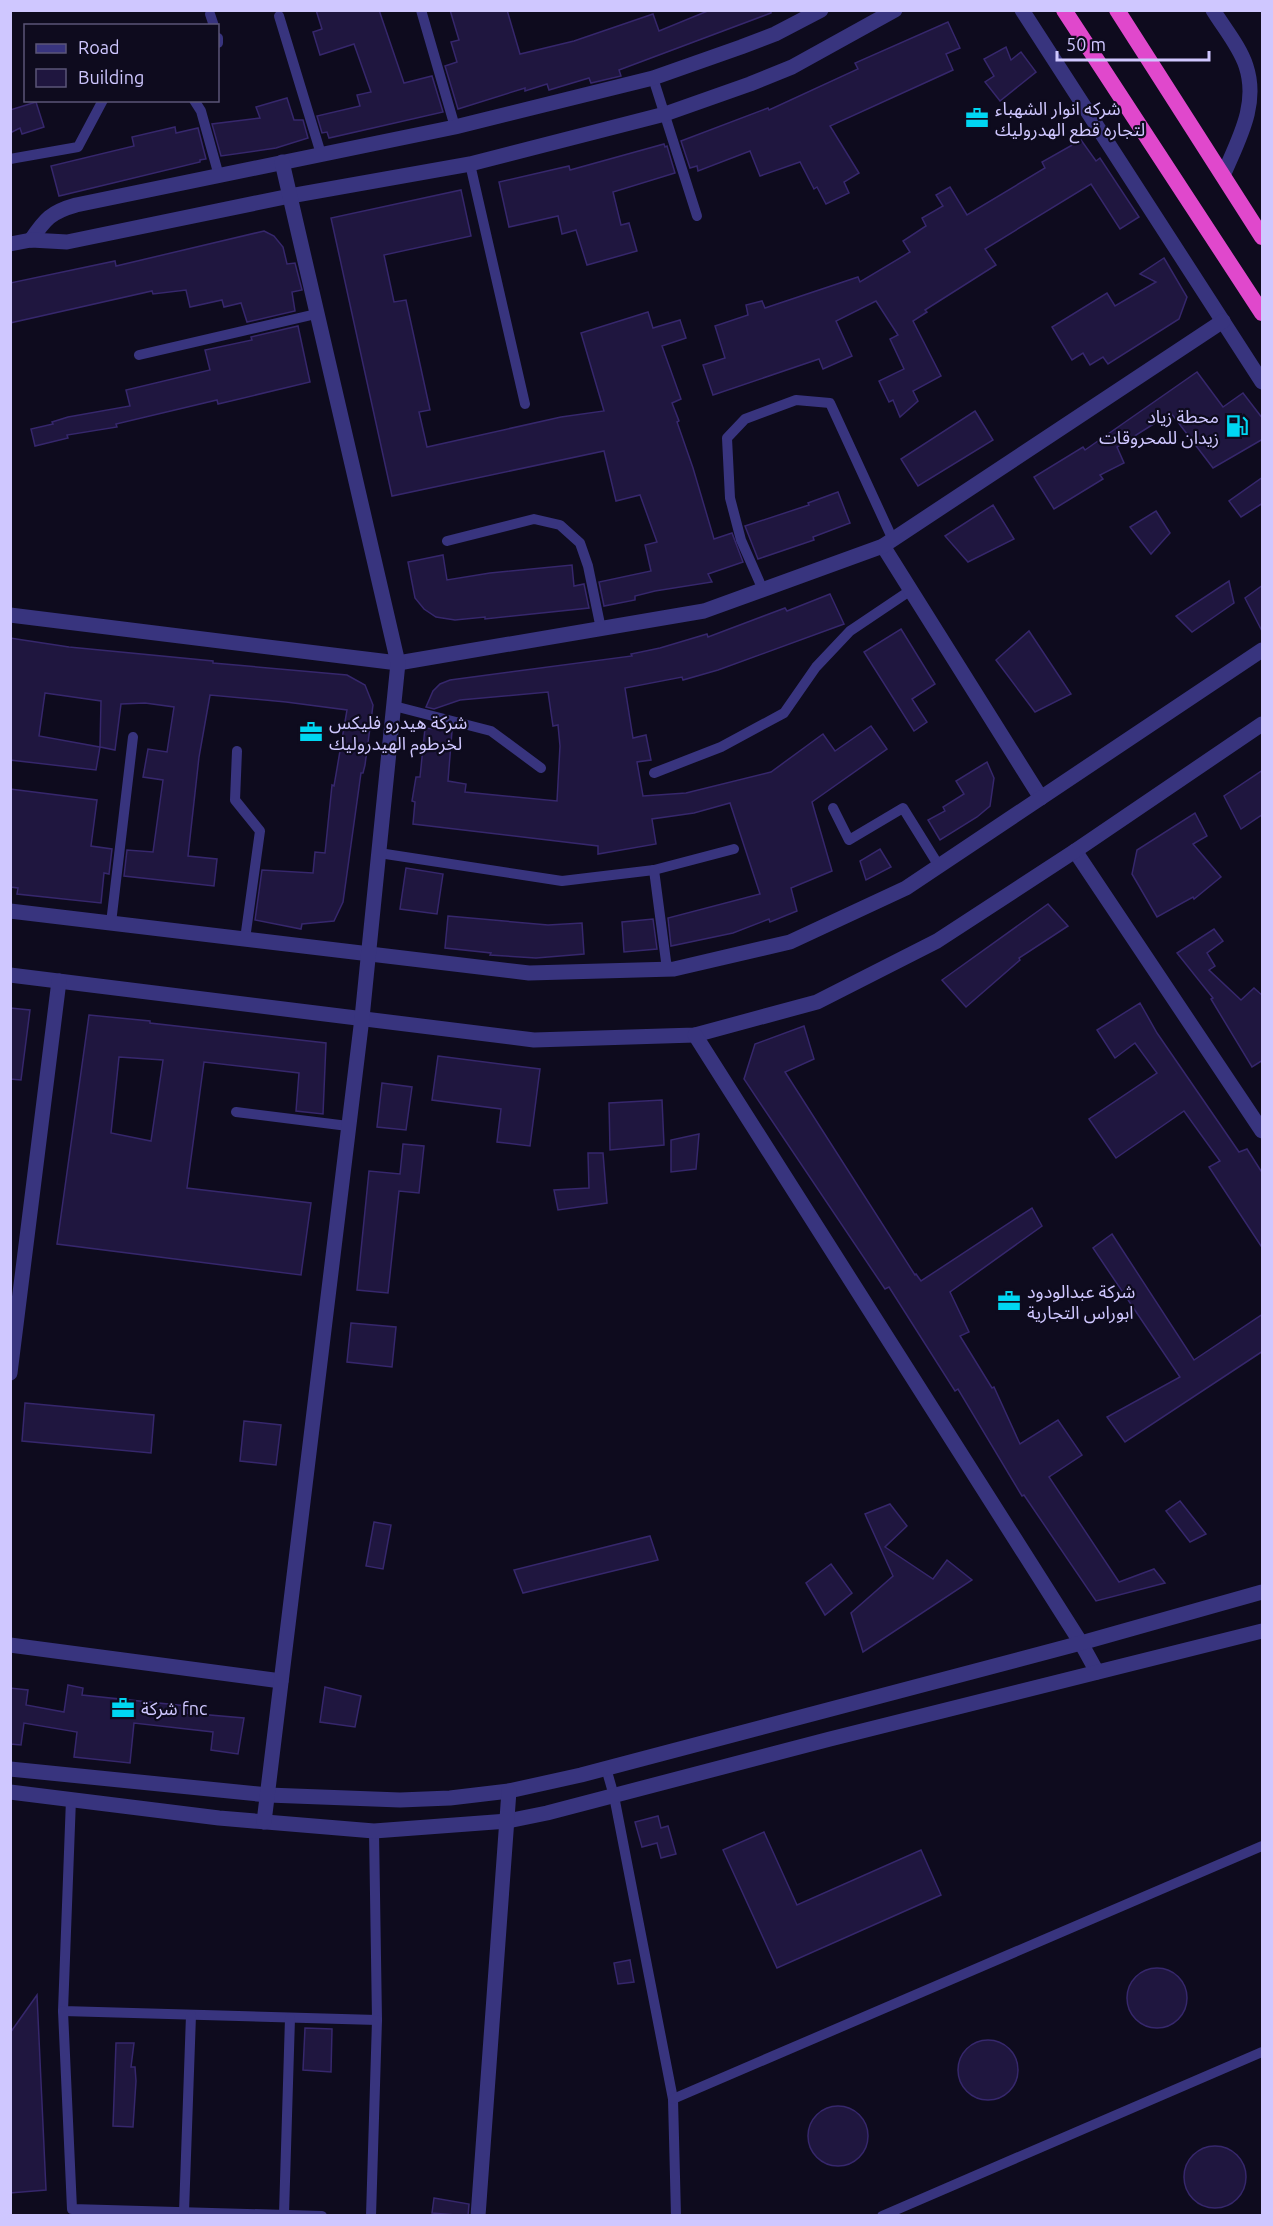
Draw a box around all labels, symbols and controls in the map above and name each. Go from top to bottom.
legend [24,24,219,102]
scale bar [1057,24,1208,62]
text: 50 m [1066,34,1106,54]
text: Road [78,37,120,57]
text: Building [78,67,144,87]
place label: شركه انوار الشهباء لتجاره قطع الهدروليك [995,98,1145,144]
office icon: شركه انوار الشهباء لتجاره قطع الهدروليك [964,105,990,131]
place label: محطة زياد زيدان للمحروقات [1099,406,1219,449]
fuel station icon: محطة زياد زيدان للمحروقات [1224,413,1250,439]
place label: شركة هيدرو فليكس لخرطوم الهيدروليك [329,712,467,758]
office icon: شركة هيدرو فليكس لخرطوم الهيدروليك [298,719,324,745]
place label: شركة عبدالودود ابوراس التجارية [1027,1281,1135,1324]
office icon: شركة عبدالودود ابوراس التجارية [996,1288,1022,1314]
office icon: شركة fnc [110,1695,136,1721]
place label: شركة fnc [141,1698,207,1720]

